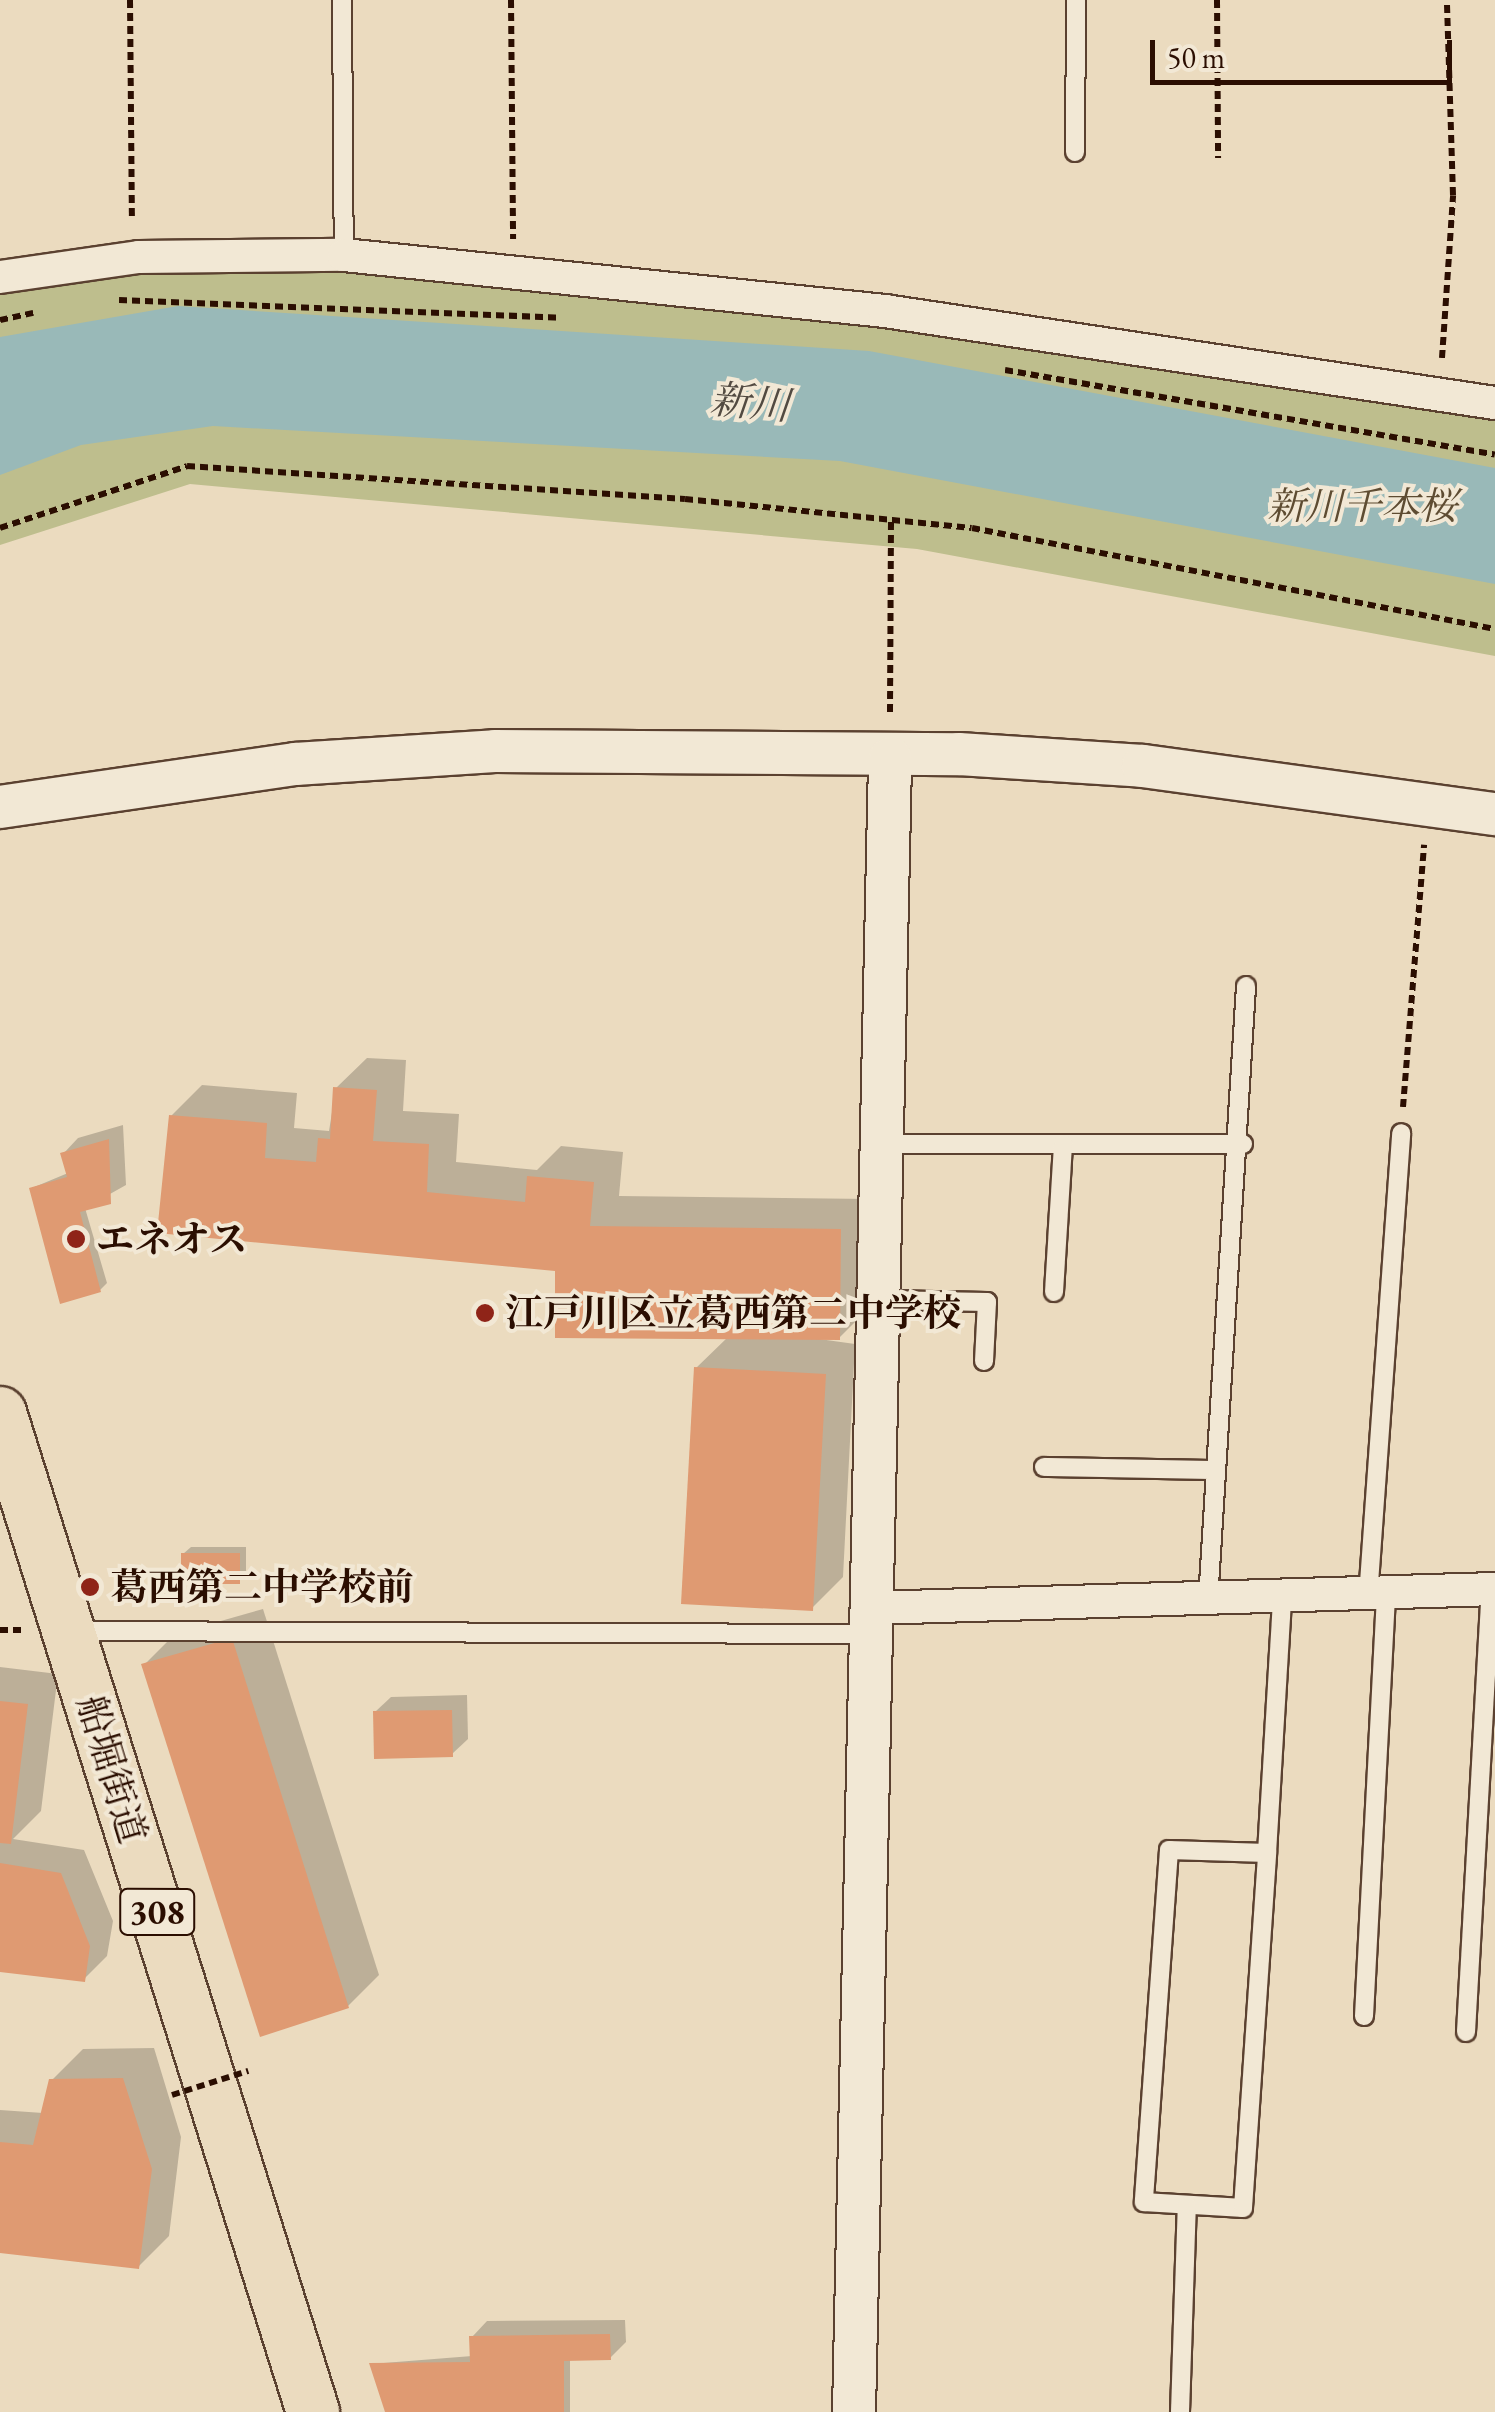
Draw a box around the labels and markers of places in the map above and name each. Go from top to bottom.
place label: エネオス [96,1216,248,1262]
marker: エネオス [65,1228,87,1250]
place label: 江戸川区立葛西第二中学校 [505,1290,961,1336]
marker: 江戸川区立葛西第二中学校 [474,1302,496,1324]
place label: 葛西第二中学校前 [110,1564,414,1610]
marker: 葛西第二中学校前 [79,1576,101,1598]

